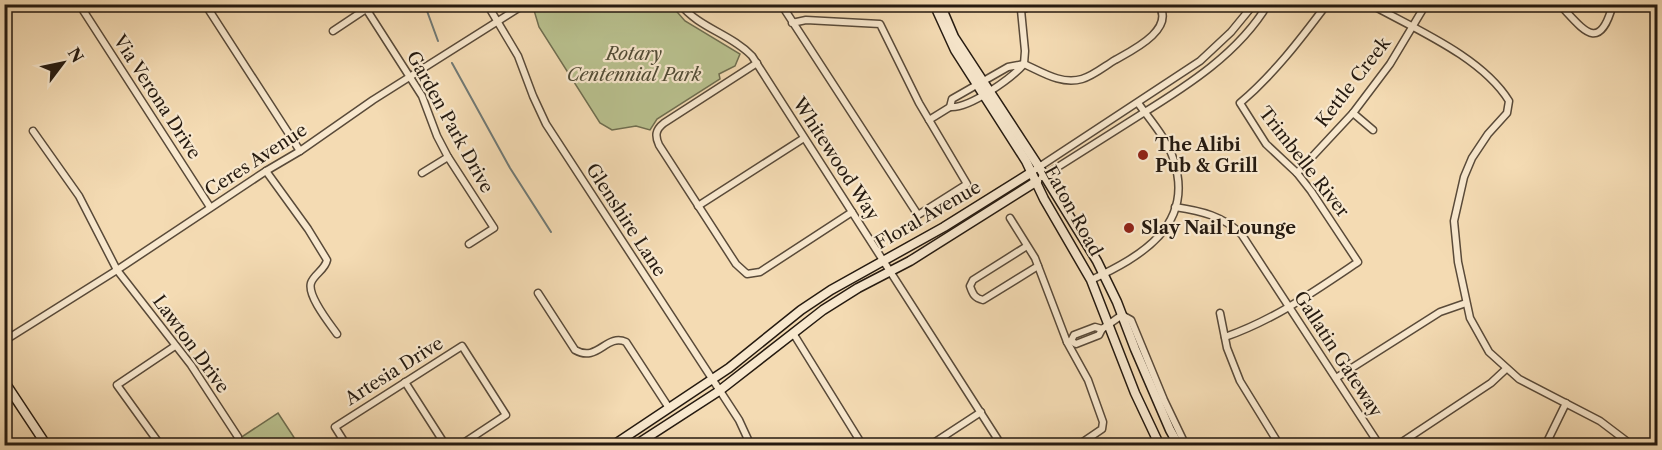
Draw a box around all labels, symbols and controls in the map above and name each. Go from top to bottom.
street label: Via Verona Drive [108,30,205,163]
street label: Kettle Creek [1311,31,1396,131]
north arrow [33,33,93,93]
park label: Rotary Centennial Park [567,43,702,86]
text: N [64,44,88,66]
street label: Garden Park Drive [402,47,498,197]
street label: Whitewood Way [788,93,884,225]
street label: Trimbelle River [1254,102,1354,222]
street label: Ceres Avenue [201,119,311,201]
place label: The Alibi Pub & Grill [1155,134,1258,177]
marker: The Alibi Pub & Grill [1136,148,1150,162]
street label: Glenshire Lane [581,159,671,281]
street label: Eaton Road [1039,162,1107,260]
street label: Floral Avenue [871,176,985,254]
place label: Slay Nail Lounge [1141,217,1296,239]
marker: Slay Nail Lounge [1122,221,1136,235]
street label: Gallatin Gateway [1289,287,1387,422]
street label: Lawton Drive [148,291,234,397]
street label: Artesia Drive [340,332,447,410]

